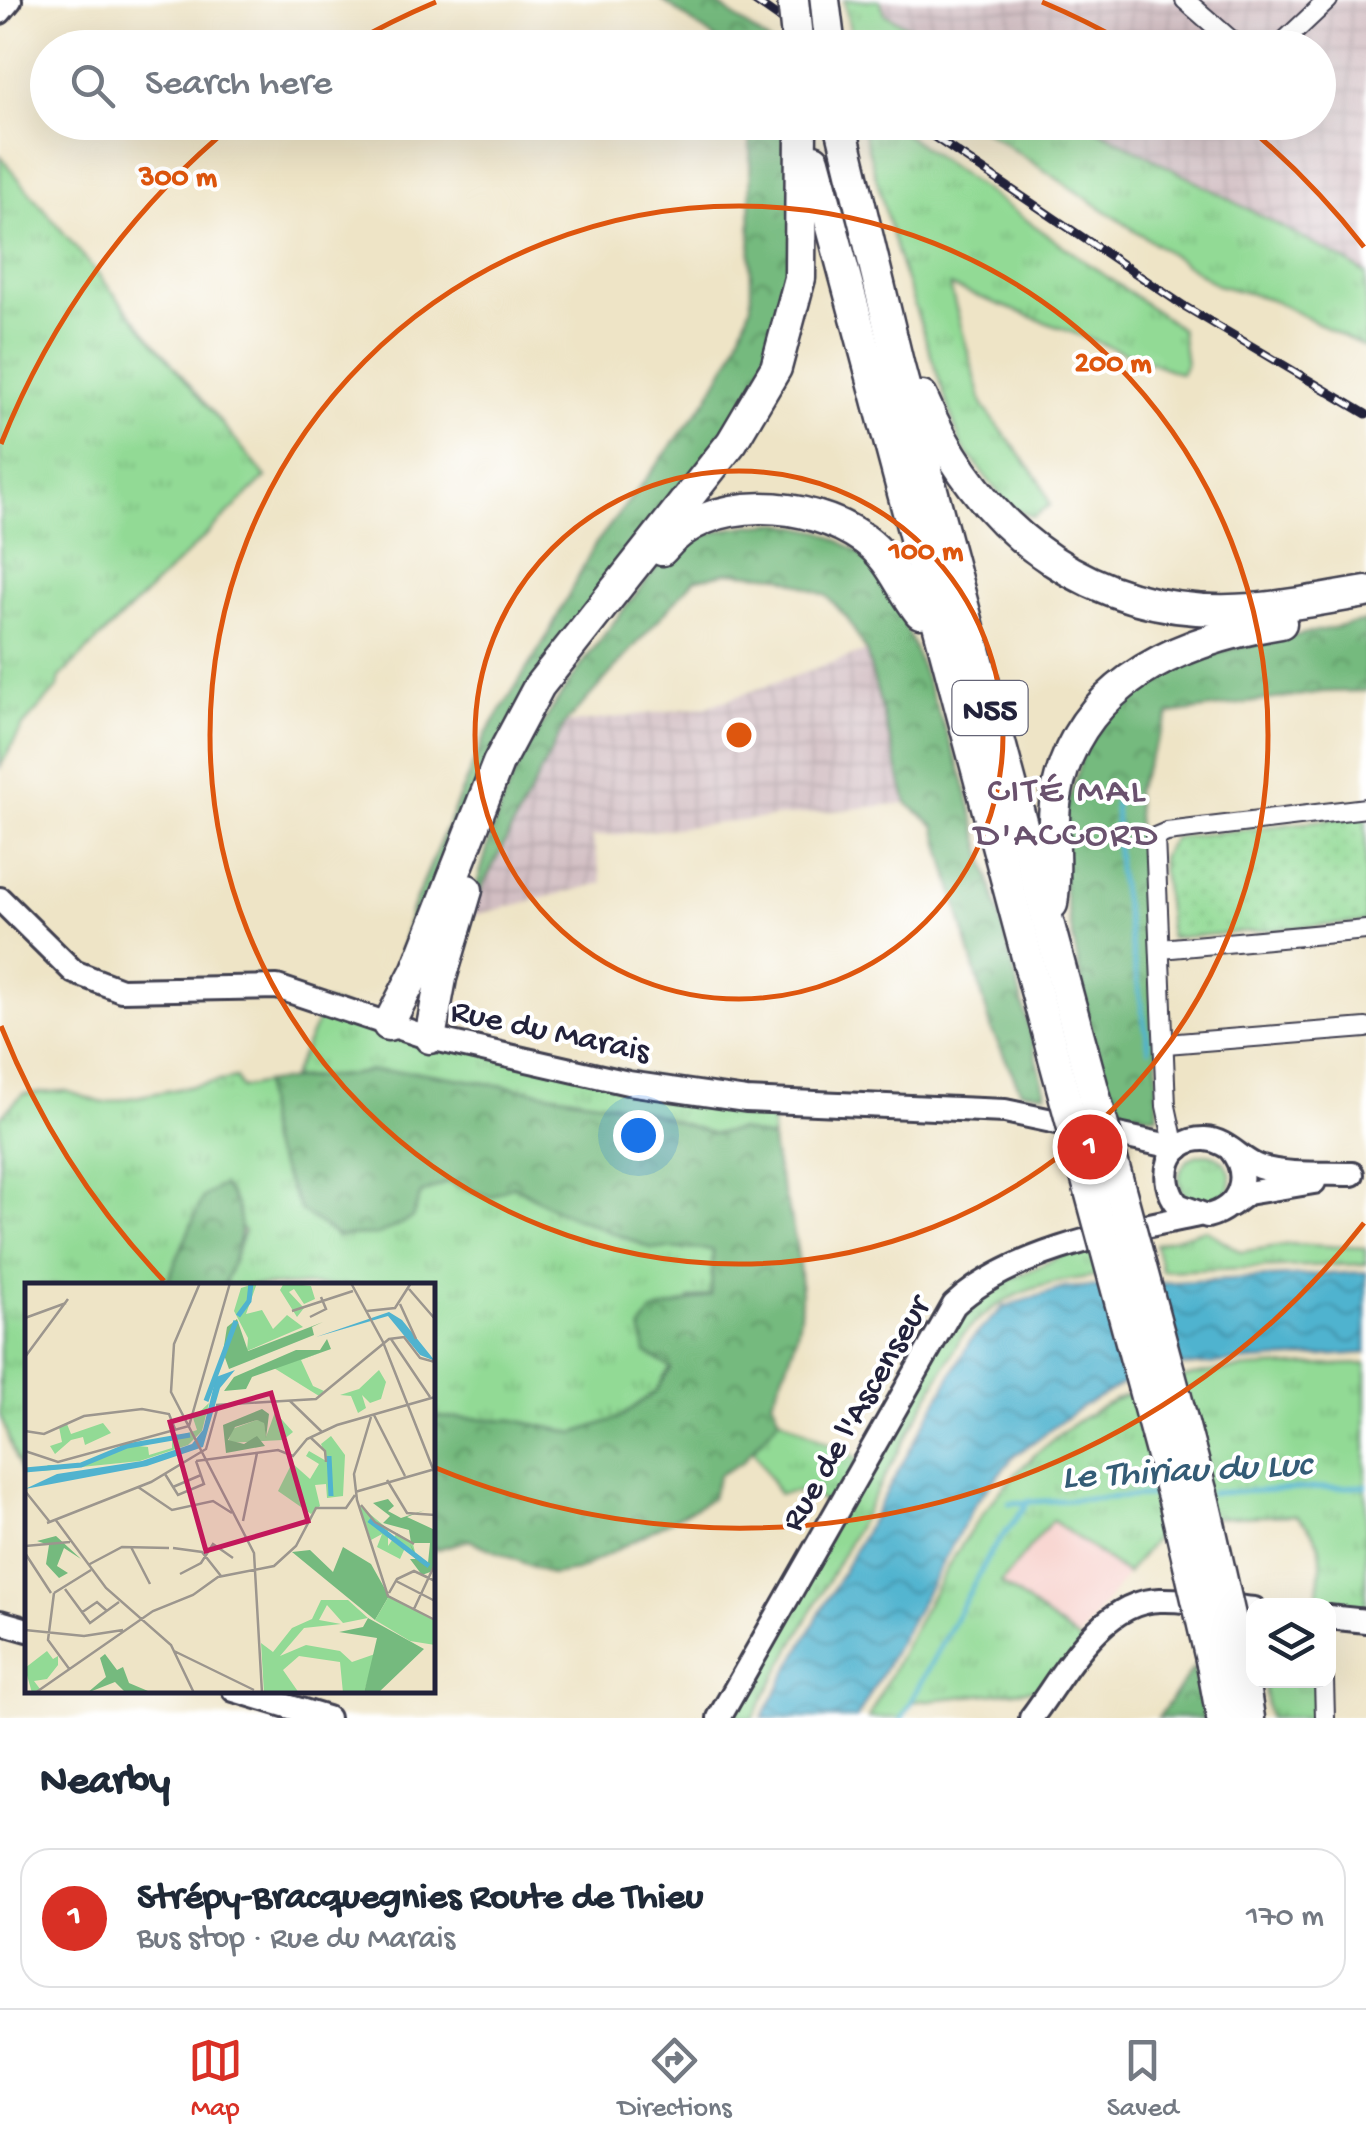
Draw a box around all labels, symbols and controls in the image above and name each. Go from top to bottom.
search box [30,30,1336,140]
icon: search [65,58,120,113]
text: Search here [145,63,332,107]
text: 300 m [138,162,218,197]
text: 200 m [1074,348,1152,383]
text: 100 m [888,536,964,571]
road number: N55 [952,681,1028,735]
centre of rings [721,717,757,753]
district label: CITÉ MAL D'ACCORD [971,771,1160,859]
street label: Rue du Marais [447,992,654,1075]
your location [613,1110,664,1161]
pin: 1 [1058,1110,1122,1184]
inset map [25,1283,435,1693]
street label: Rue de l'Ascenseur [774,1288,943,1540]
water label: Le Thiriau du Luc [1061,1444,1316,1501]
map controls [1246,1598,1336,1688]
button: layers [1246,1598,1336,1688]
text: Nearby [40,1759,170,1808]
text: Strépy-Bracquegnies Route de Thieu [137,1877,703,1921]
text: 1 [68,1899,81,1937]
text: 170 m [1246,1899,1324,1937]
text: Bus stop · Rue du Marais [137,1921,455,1959]
tab: Map [188,2033,243,2126]
tab: Directions [618,2033,732,2126]
tab: Saved [1107,2033,1178,2126]

